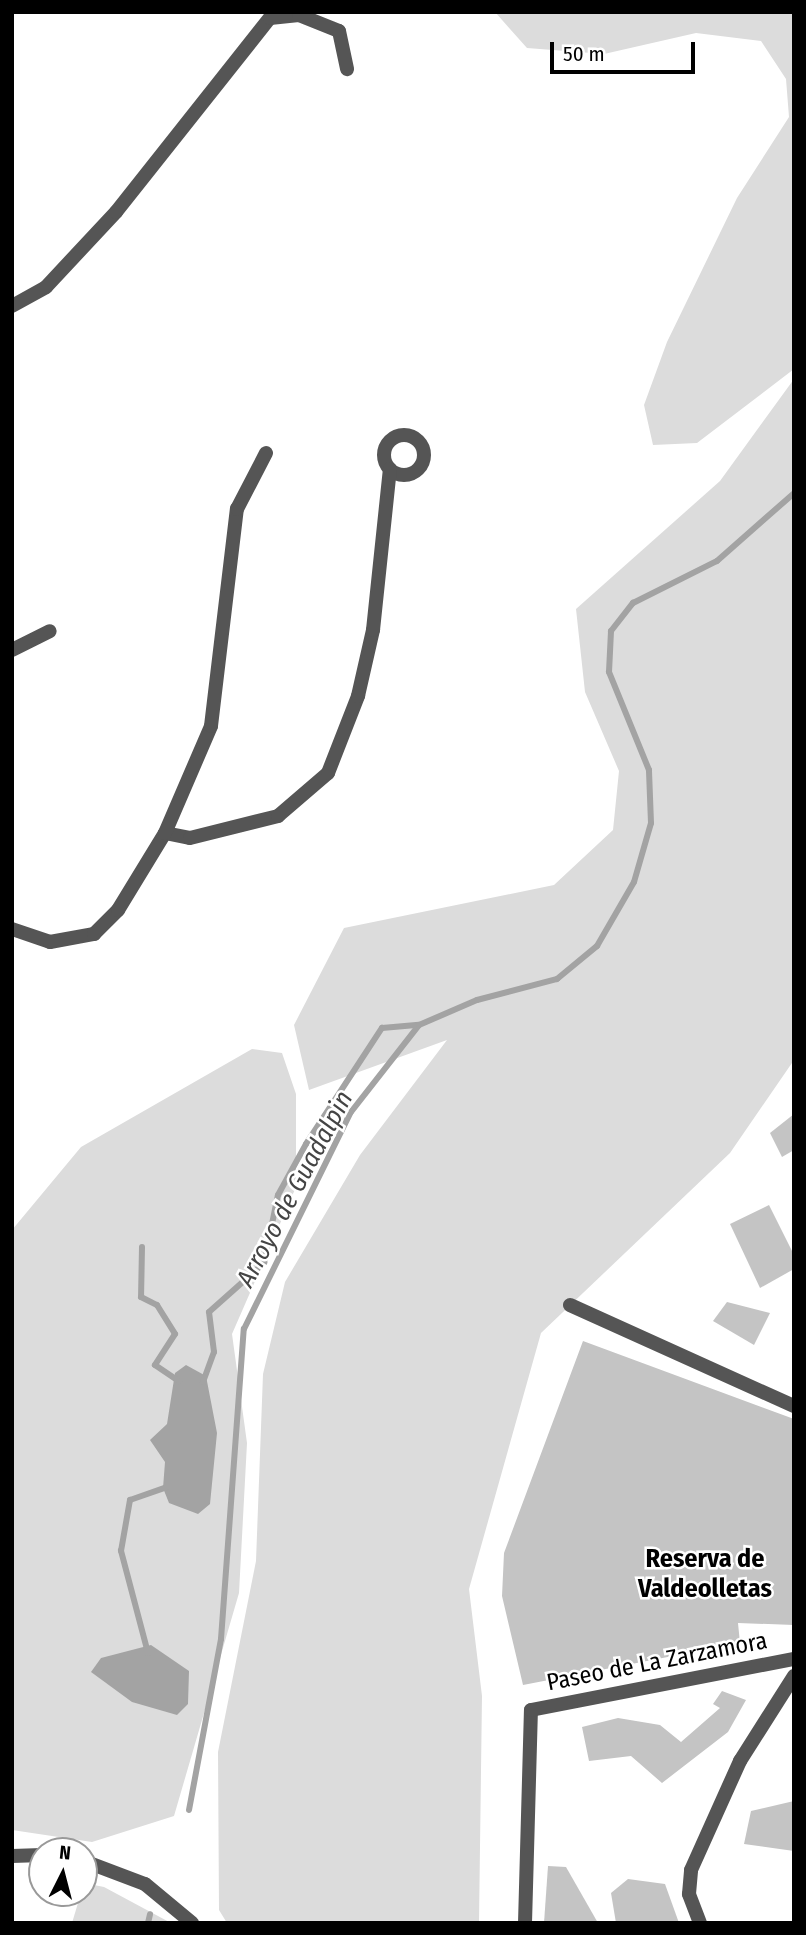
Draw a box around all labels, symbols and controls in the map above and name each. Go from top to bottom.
scale bar [554,28,699,72]
text: 50 m [563,41,605,67]
water label: Arroyo de Guadalpin [230,1086,360,1292]
district label: Reserva de Valdeolletas [638,1543,772,1604]
street label: Paseo de La Zarzamora [544,1627,770,1697]
north arrow [28,1837,98,1907]
text: N [58,1841,72,1865]

